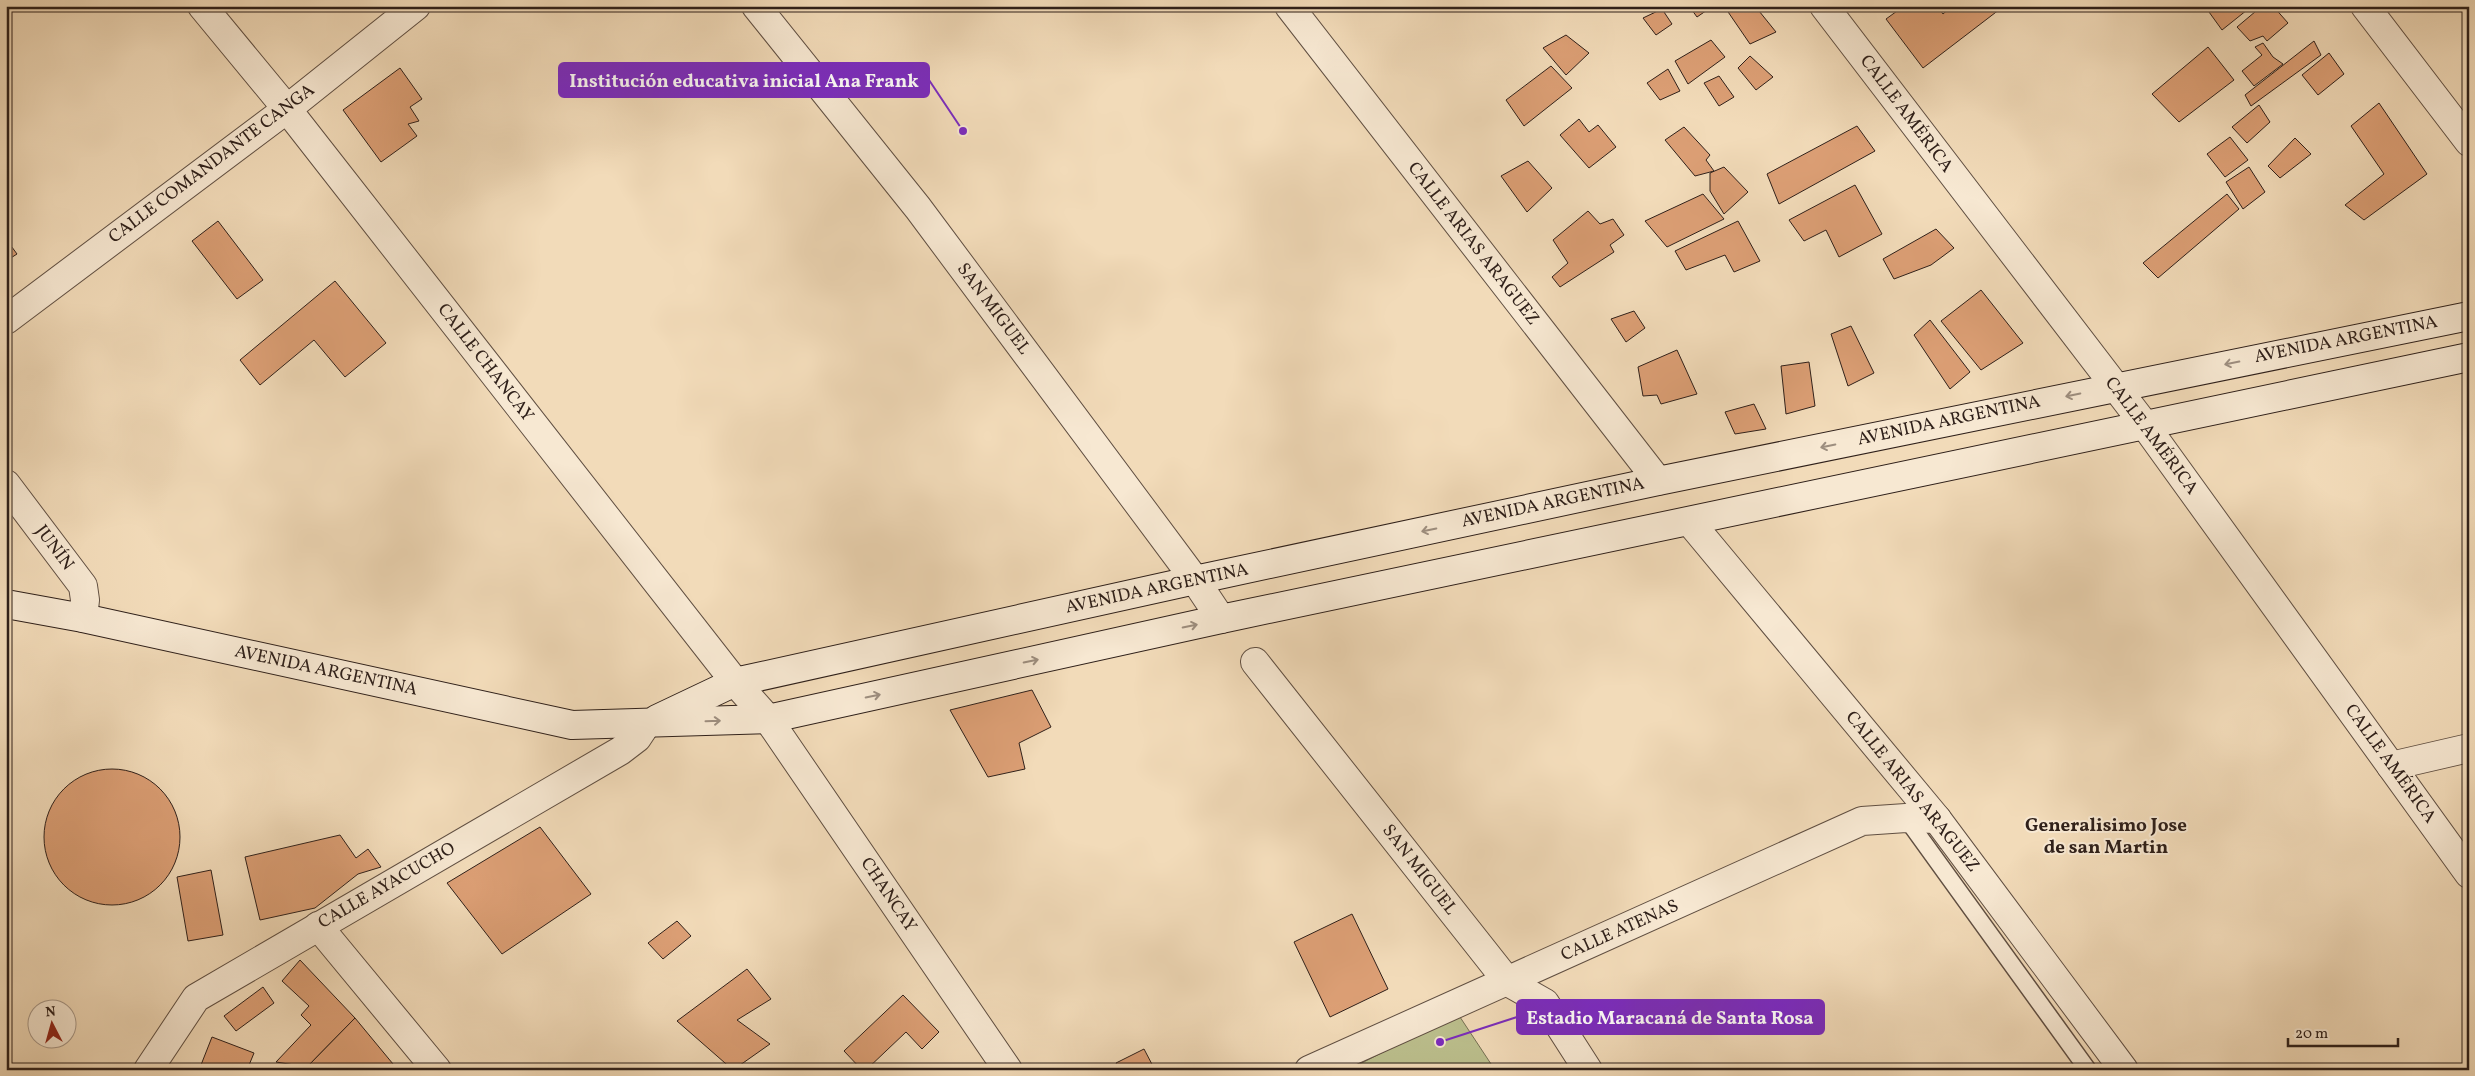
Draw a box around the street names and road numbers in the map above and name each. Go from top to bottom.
street label: CALLE AMÉRICA [1853,50,1959,178]
street label: CALLE COMANDANTE CANGA [104,78,320,250]
street label: CALLE ARIAS ARAGUEZ [1401,157,1545,331]
street label: SAN MIGUEL [950,258,1036,360]
street label: CALLE CHANCAY [431,299,539,427]
street label: AVENIDA ARGENTINA [2252,310,2440,370]
street label: CALLE AMÉRICA [2098,372,2204,500]
street label: AVENIDA ARGENTINA [1855,389,2043,453]
street label: AVENIDA ARGENTINA [1459,471,1647,535]
street label: JUNÍN [29,520,79,576]
street label: AVENIDA ARGENTINA [1063,557,1251,621]
street label: AVENIDA ARGENTINA [232,639,420,703]
street label: CALLE AMÉRICA [2338,699,2442,829]
street label: CALLE ARIAS ARAGUEZ [1839,706,1985,878]
street label: SAN MIGUEL [1376,819,1462,921]
street label: CALLE AYACUCHO [314,837,460,935]
street label: CHANCAY [854,853,922,937]
street label: CALLE ATENAS [1557,894,1683,968]

